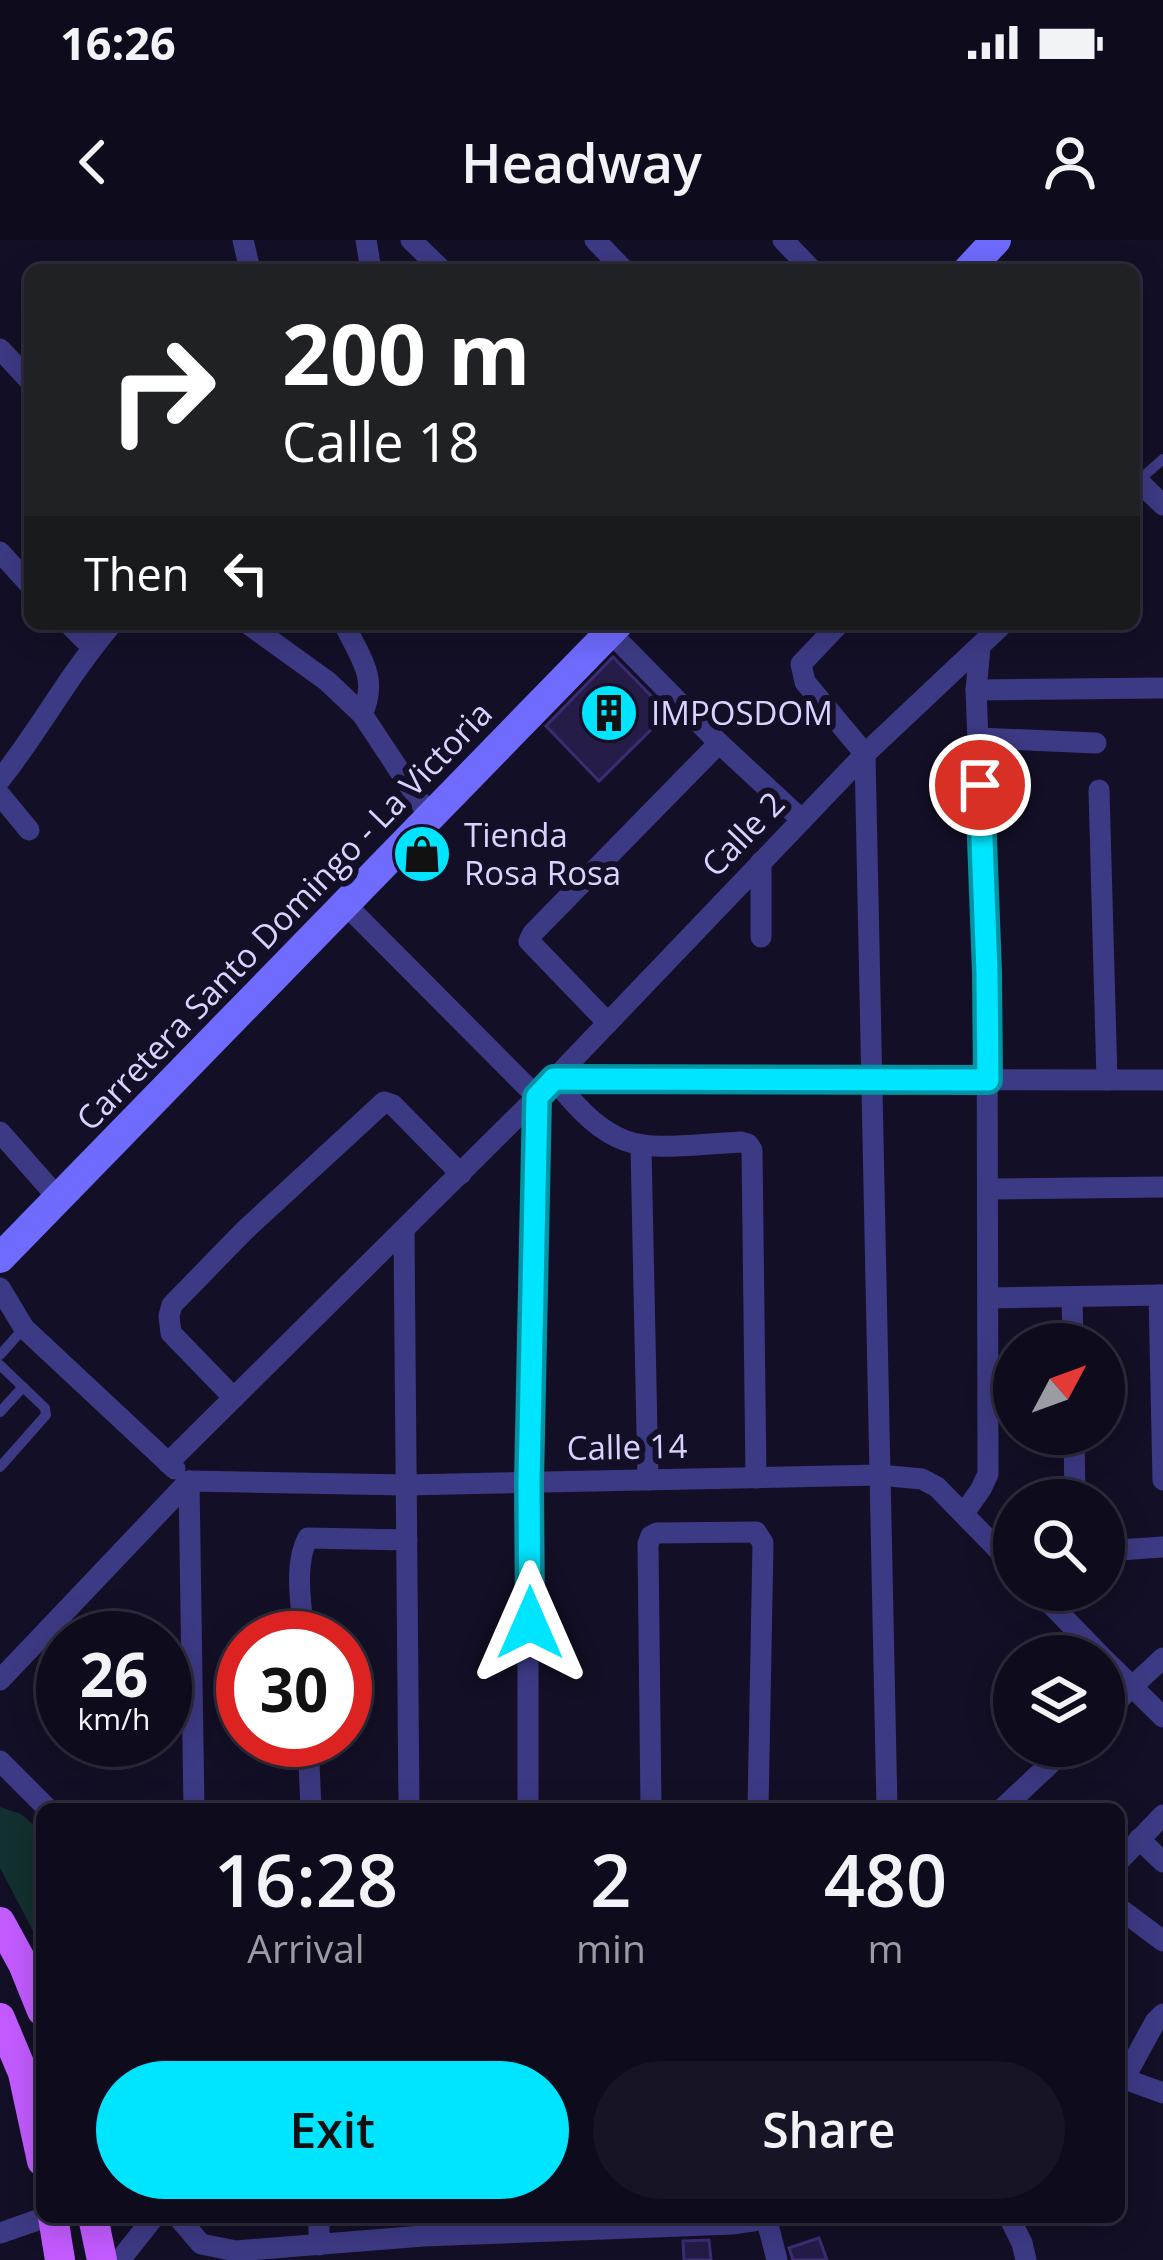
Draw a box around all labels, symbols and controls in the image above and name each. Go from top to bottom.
text: 16:26 [60,12,176,73]
text: Headway [461,125,702,199]
icon: back [60,129,126,195]
icon: person [1037,129,1103,195]
text: 200 m [282,295,530,410]
icon: right [84,312,240,468]
text: Calle 18 [282,404,479,478]
icon: left [213,540,279,606]
text: Then [84,543,189,604]
building icon: IMPOSDOM [578,682,640,744]
place label: IMPOSDOM [651,690,833,735]
street label: Carretera Santo Domingo - La Victoria [66,691,501,1140]
pin [929,734,1031,836]
icon: arrive [947,752,1013,818]
street label: Calle 2 [691,781,794,886]
place label: Tienda Rosa Rosa [464,812,621,895]
shop icon: Tienda Rosa Rosa [391,823,453,885]
north arrow [993,1323,1125,1455]
map controls [993,1323,1125,1767]
street label: Calle 14 [566,1423,688,1470]
button: search [993,1479,1125,1611]
position arrow [467,1560,593,1686]
speed limit sign: 30 [216,1611,372,1767]
text: 26 [80,1633,148,1715]
button: layers [993,1635,1125,1767]
text: km/h [78,1698,150,1739]
text: 16:28 [214,1830,398,1928]
text: 2 [590,1830,632,1928]
text: 480 [824,1830,947,1928]
text: Arrival [247,1921,365,1974]
text: min [576,1921,646,1974]
text: m [867,1921,903,1974]
button: Exit [96,2061,569,2199]
button: Share [593,2061,1065,2199]

